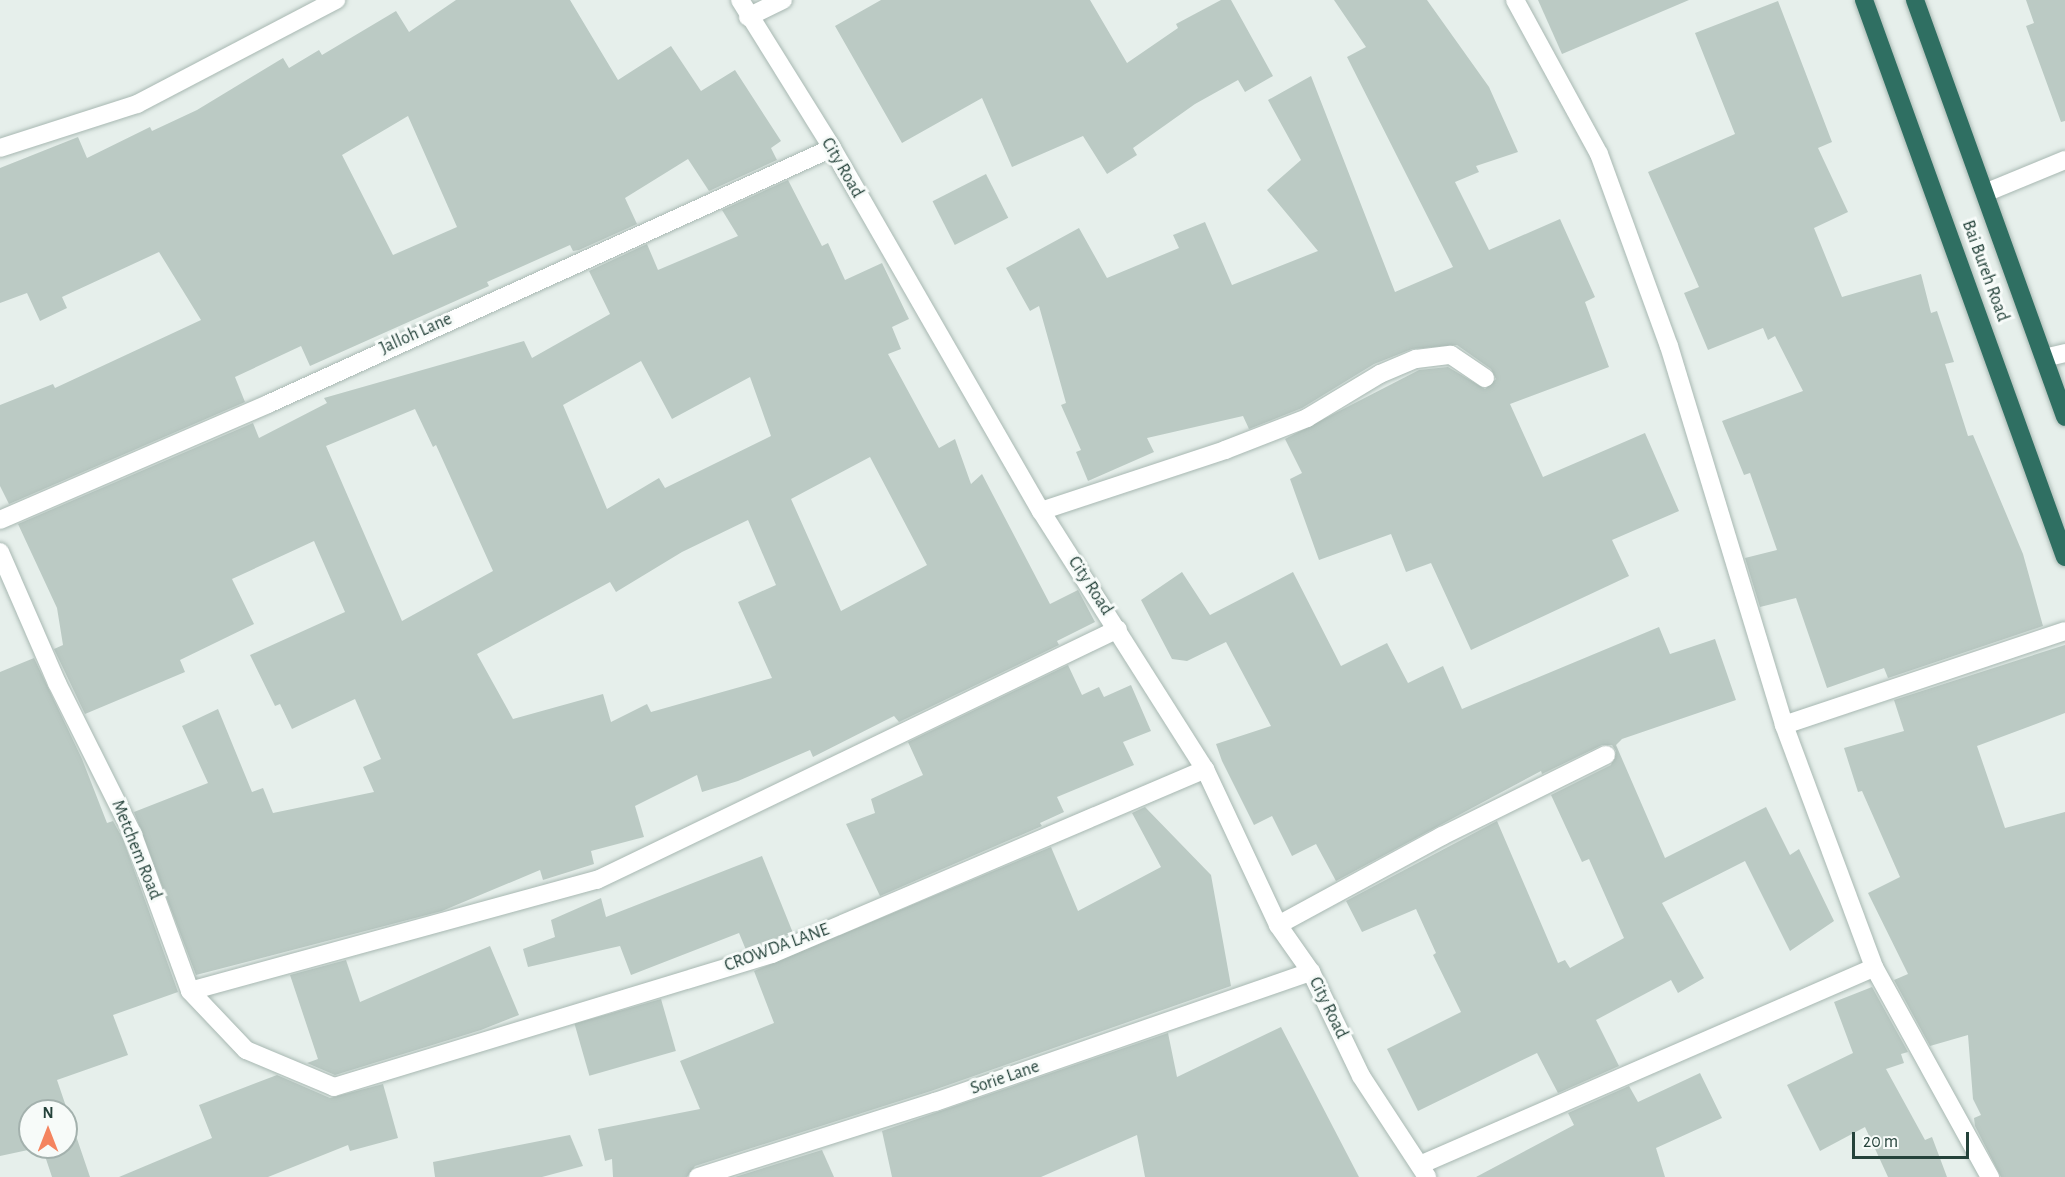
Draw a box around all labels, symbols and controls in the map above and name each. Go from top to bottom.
street label: City Road [816,134,868,202]
street label: Bai Bureh Road [1957,217,2013,325]
street label: Jalloh Lane [377,309,455,359]
street label: City Road [1063,552,1117,620]
street label: Metchem Road [106,797,166,903]
street label: CROWDA LANE [722,919,832,977]
street label: City Road [1304,974,1352,1042]
street label: Sorie Lane [968,1056,1042,1100]
north arrow [18,1099,78,1159]
text: N [42,1105,54,1121]
scale bar [1855,1120,1972,1158]
text: 20 m [1863,1133,1898,1151]

